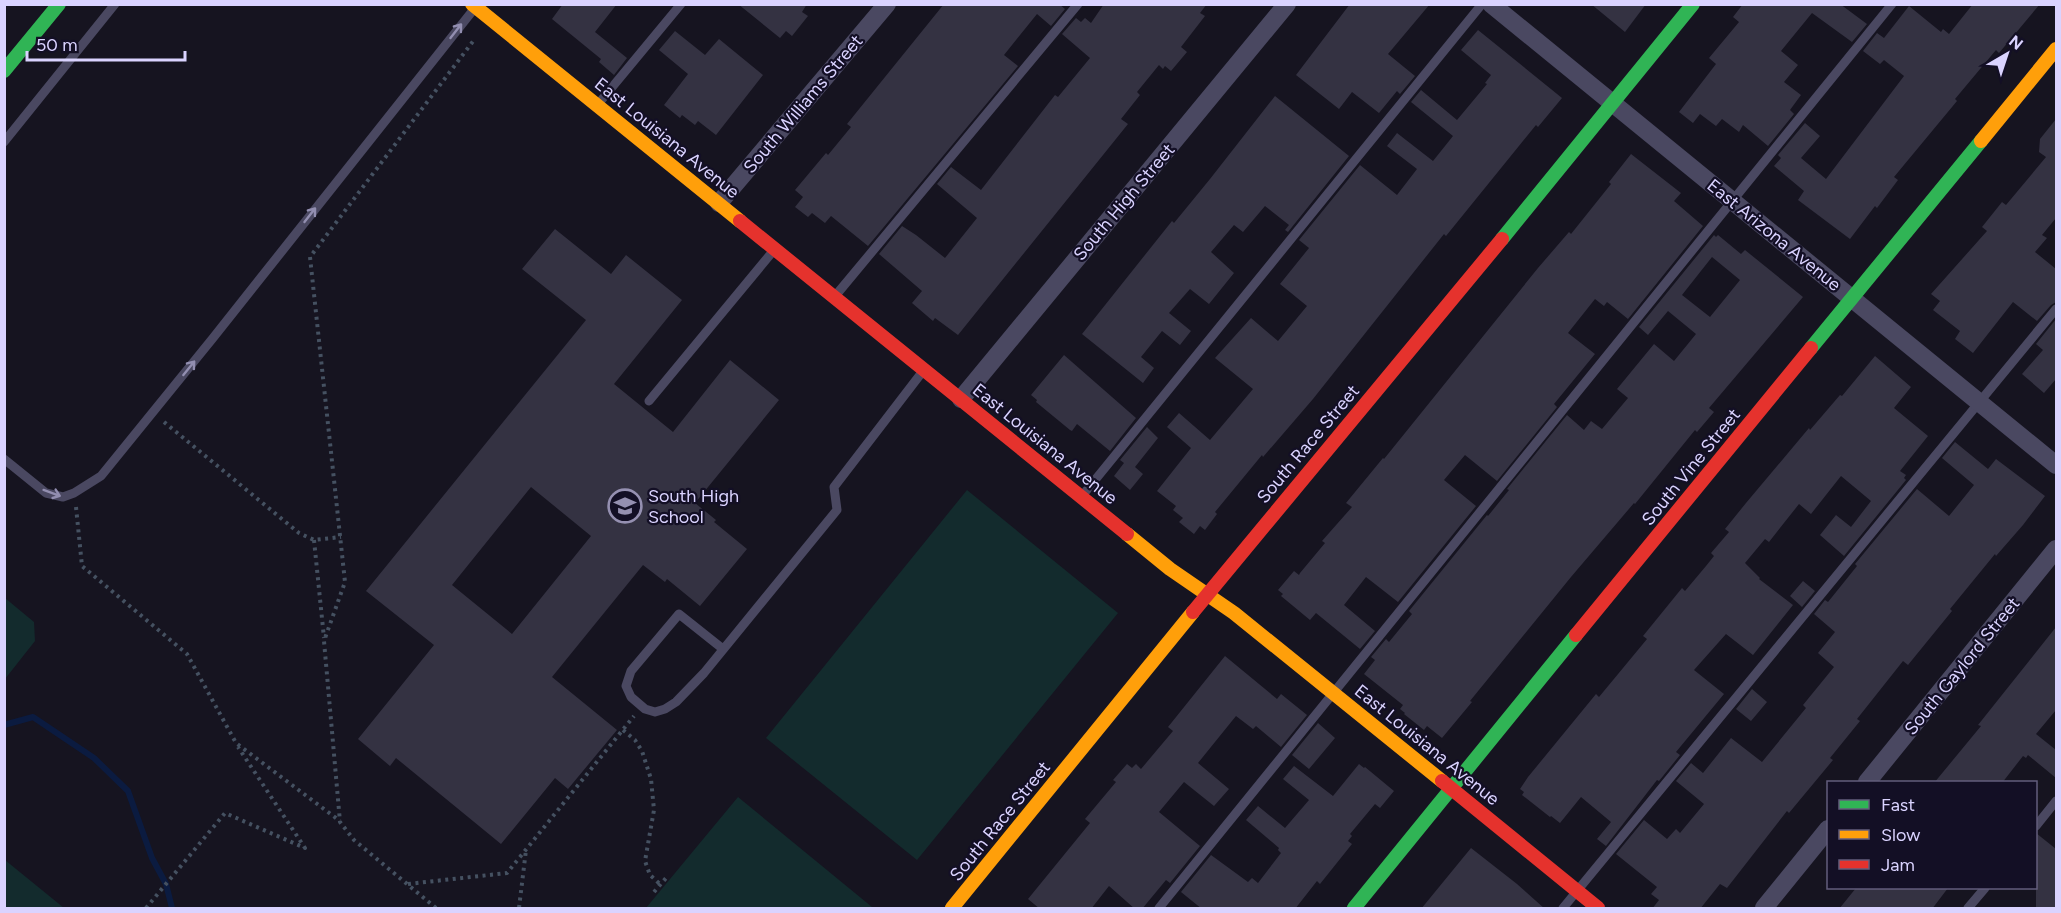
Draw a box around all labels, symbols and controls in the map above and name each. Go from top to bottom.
one-way arrow [450,23,463,39]
scale bar [27,24,184,62]
north arrow [1977,24,2037,84]
street label: South Williams Street [739,30,868,178]
text: N [2005,31,2027,54]
text: 50 m [36,34,78,56]
street label: East Louisiana Avenue [590,73,744,203]
street label: South High Street [1069,139,1179,265]
street label: East Arizona Avenue [1703,174,1845,296]
one-way arrow [304,208,317,224]
one-way arrow [182,360,195,376]
street label: East Louisiana Avenue [968,379,1122,509]
street label: South Race Street [1252,380,1364,508]
street label: South Vine Street [1637,404,1745,530]
place label: South High School [648,485,739,528]
one-way arrow [42,488,60,499]
school or university icon: South High School [607,488,643,524]
street label: South Gaylord Street [1900,593,2024,739]
street label: East Louisiana Avenue [1350,680,1504,810]
street label: South Race Street [945,757,1055,885]
legend [1827,781,2037,889]
text: Fast [1881,794,1915,816]
text: Slow [1881,824,1920,846]
text: Jam [1881,854,1915,876]

